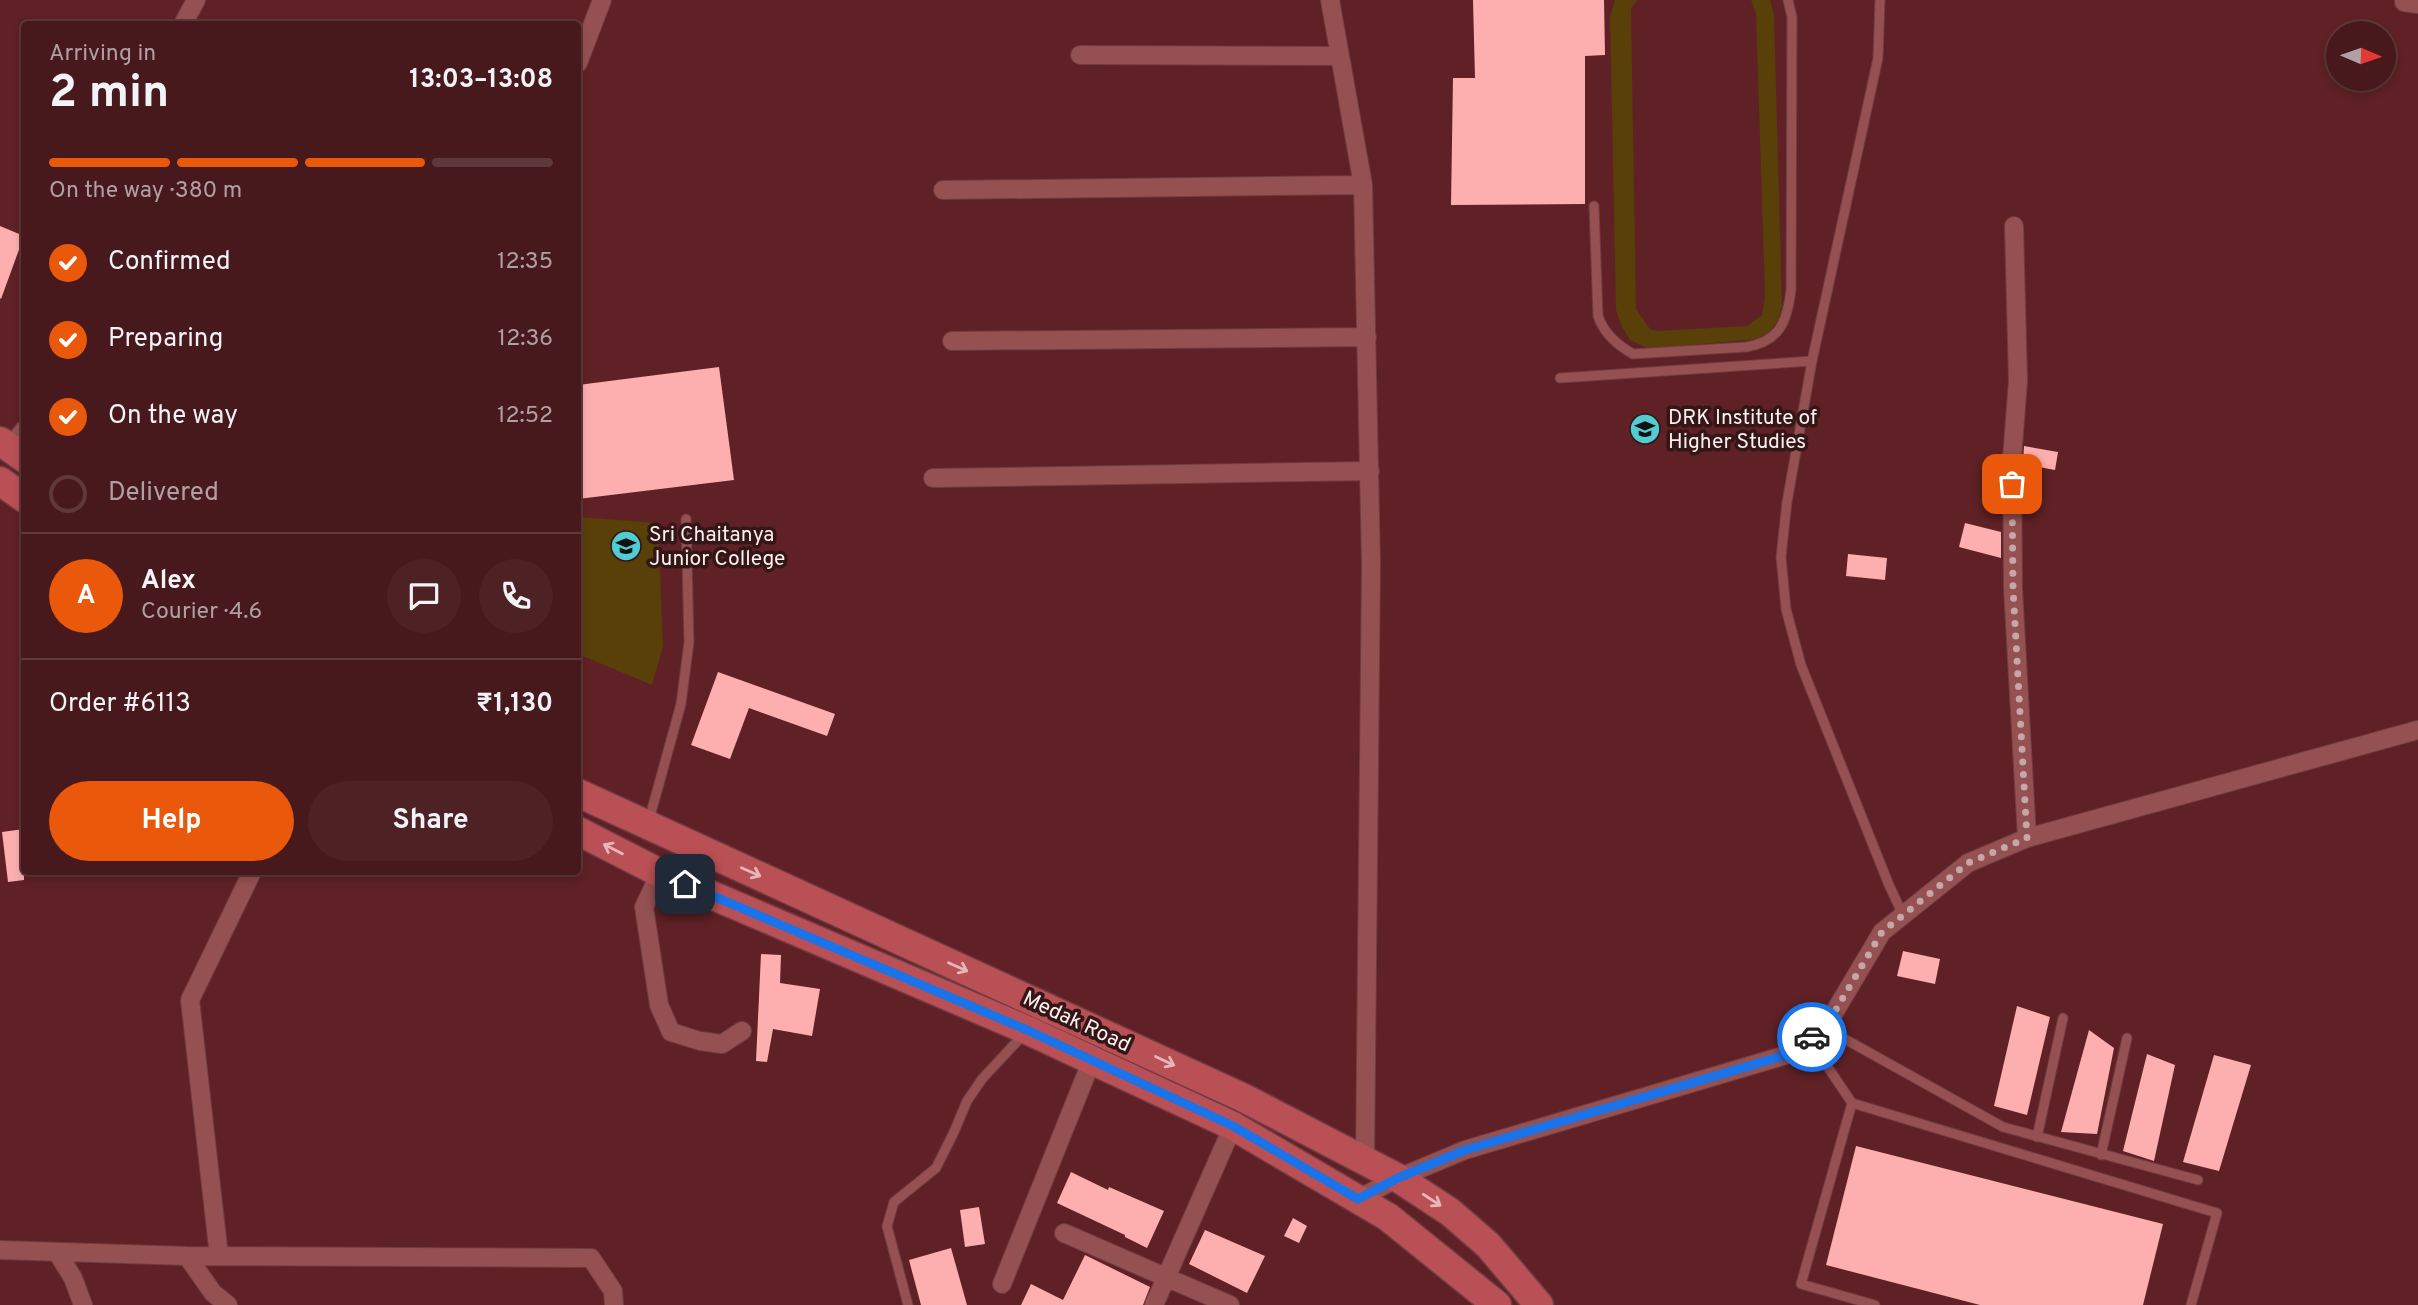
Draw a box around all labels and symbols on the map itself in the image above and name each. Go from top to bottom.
north arrow [2326,21,2396,91]
place label: DRK Institute of Higher Studies [1668,405,1817,456]
school or university icon: DRK Institute of Higher Studies [1628,412,1662,446]
pin [1982,454,2042,514]
place label: Sri Chaitanya Junior College [649,522,785,573]
school or university icon: Sri Chaitanya Junior College [609,529,643,563]
one-way arrow [603,842,624,855]
pin [655,854,715,914]
one-way arrow [740,866,761,879]
one-way arrow [947,961,968,974]
street label: Medak Road [1018,986,1135,1059]
courier [1777,1002,1847,1072]
one-way arrow [1154,1055,1175,1068]
one-way arrow [1421,1193,1441,1207]

